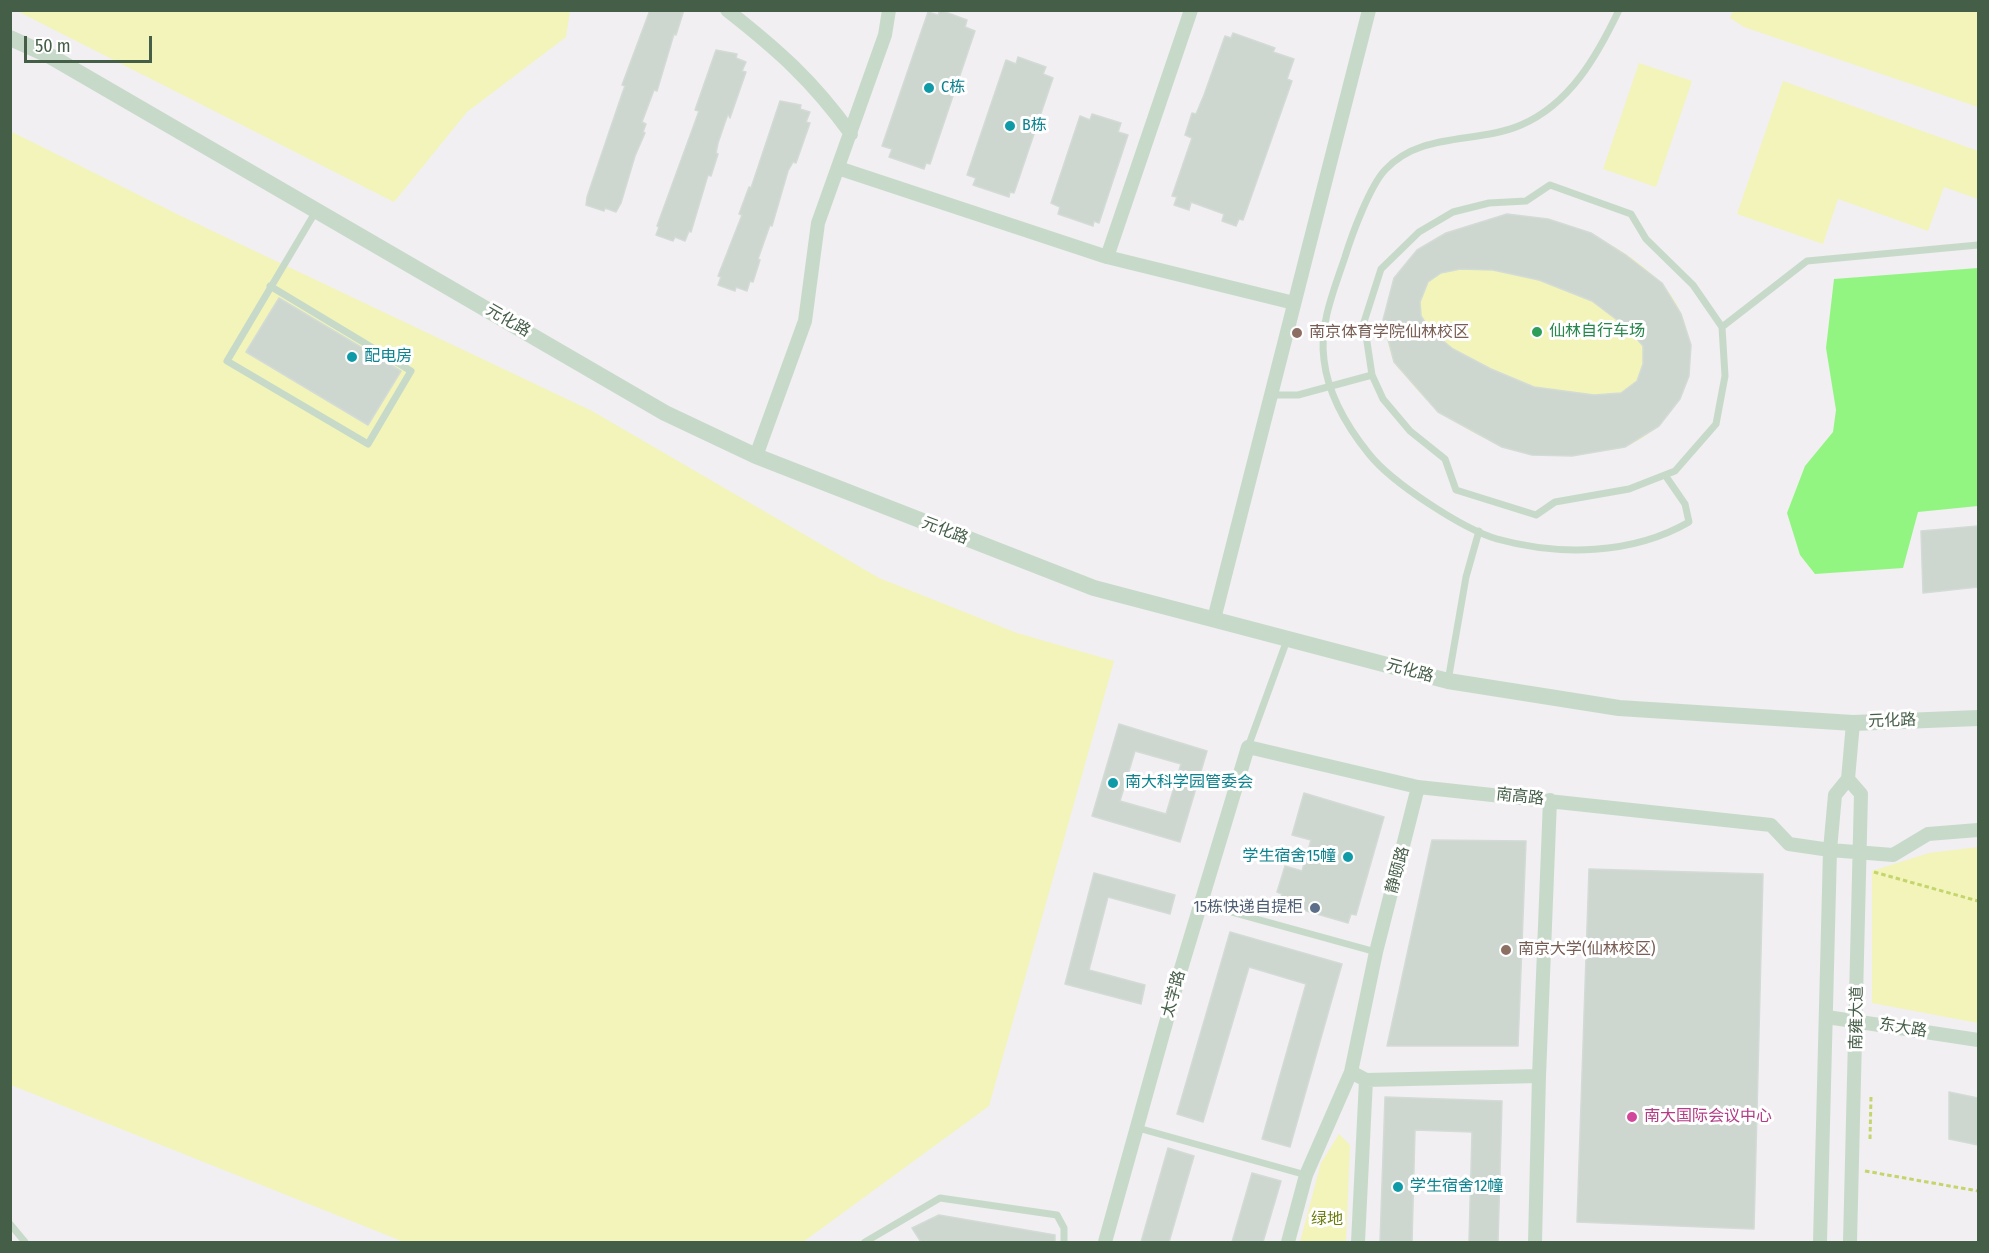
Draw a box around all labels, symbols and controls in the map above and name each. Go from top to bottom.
scale bar [27,24,154,62]
text: 50 m [35,35,71,57]
place label: C栋 [941,78,965,98]
marker: C栋 [922,81,936,95]
place label: B栋 [1022,116,1047,136]
marker: B栋 [1003,119,1017,133]
street label: 元化路 [482,301,534,341]
place label: 仙林自行车场 [1549,322,1645,342]
place label: 南京体育学院仙林校区 [1309,323,1469,343]
marker: 仙林自行车场 [1530,325,1544,339]
marker: 南京体育学院仙林校区 [1290,326,1304,340]
place label: 配电房 [364,347,412,367]
marker: 配电房 [345,350,359,364]
street label: 元化路 [919,513,971,549]
street label: 元化路 [1384,656,1436,686]
street label: 元化路 [1868,711,1916,731]
place label: 南大科学园管委会 [1125,773,1253,793]
marker: 南大科学园管委会 [1106,776,1120,790]
street label: 南高路 [1495,785,1545,809]
street label: 静颐路 [1383,844,1413,896]
place label: 学生宿舍15幢 [1242,847,1336,867]
marker: 学生宿舍15幢 [1341,850,1355,864]
place label: 15栋快递自提柜 [1193,898,1303,918]
marker: 15栋快递自提柜 [1308,901,1322,915]
place label: 南京大学(仙林校区) [1518,940,1655,960]
marker: 南京大学(仙林校区) [1499,943,1513,957]
street label: 太学路 [1159,968,1189,1020]
street label: 南雍大道 [1847,986,1867,1050]
street label: 东大路 [1878,1015,1928,1041]
place label: 南大国际会议中心 [1644,1107,1772,1127]
marker: 南大国际会议中心 [1625,1110,1639,1124]
place label: 学生宿舍12幢 [1410,1177,1503,1197]
marker: 学生宿舍12幢 [1391,1180,1405,1194]
park label: 绿地 [1311,1210,1343,1230]

